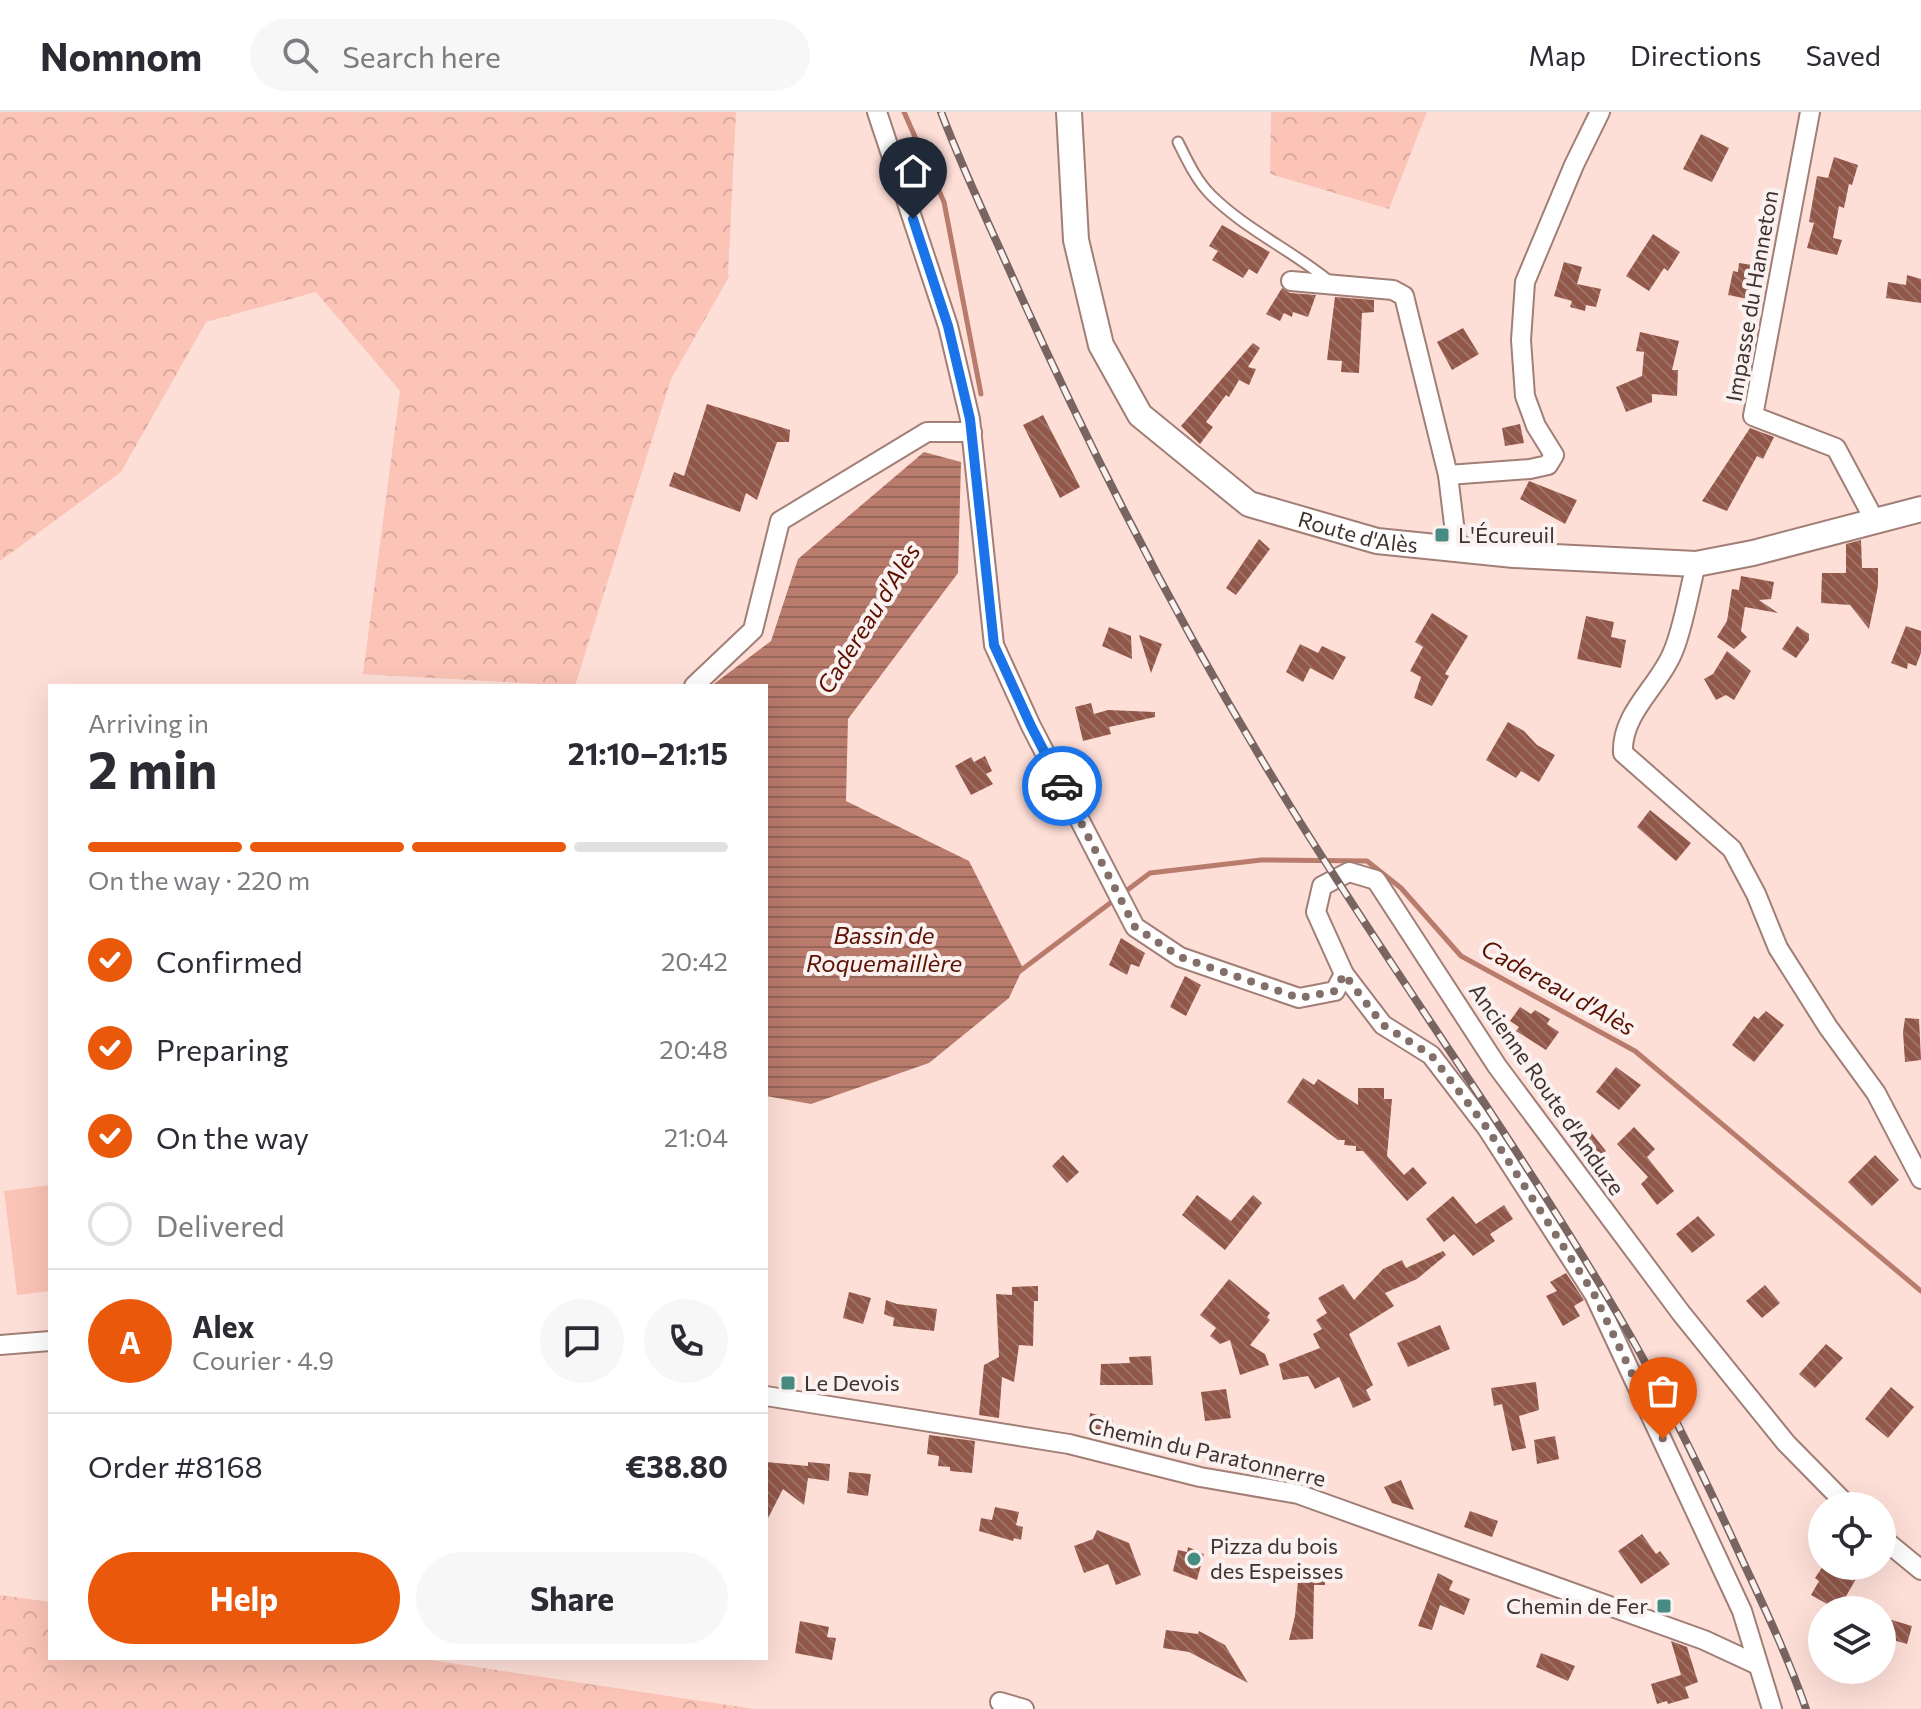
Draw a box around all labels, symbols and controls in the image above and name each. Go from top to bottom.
search box [250,19,810,91]
text: Nomnom [40,32,202,79]
icon: search [278,33,322,77]
text: Search here [342,37,501,74]
text: Map [1528,38,1586,72]
text: Directions [1630,38,1761,72]
text: Saved [1805,38,1881,72]
pin [879,137,947,219]
icon: home [891,149,935,193]
street label: Impasse du Hanneton [1720,188,1783,404]
street label: Route d'Alès [1295,505,1419,558]
place label: L'Écureuil [1458,521,1555,548]
marker: L'Écureuil [1433,526,1451,544]
water label: Cadereau d'Alès [810,538,926,699]
text: Arriving in [88,707,209,738]
text: 21:10–21:15 [568,734,728,771]
text: 2 min [88,736,217,800]
courier [1022,746,1102,826]
icon: car [1040,764,1084,808]
text: On the way · 220 m [88,864,310,895]
water label: Bassin de Roquemaillère [806,920,962,977]
water label: Cadereau d'Alès [1477,932,1641,1041]
icon: check [88,938,132,982]
text: Confirmed [156,942,303,979]
text: 20:42 [661,945,728,976]
street label: Ancienne Route d'Anduze [1464,978,1631,1200]
icon: check [88,1026,132,1070]
text: Preparing [156,1030,289,1067]
text: 20:48 [659,1033,728,1064]
icon: check [88,1114,132,1158]
text: On the way [156,1118,309,1155]
text: 21:04 [664,1121,728,1152]
text: Delivered [156,1206,285,1243]
button: chat [540,1299,624,1383]
button: phone [644,1299,728,1383]
text: Alex [192,1307,255,1344]
text: A [119,1323,141,1360]
text: Courier · 4.9 [192,1344,334,1375]
pin [1629,1357,1697,1439]
place label: Le Devois [804,1369,900,1396]
icon: bag [1641,1369,1685,1413]
marker: Le Devois [779,1374,797,1392]
street label: Chemin du Paratonnerre [1086,1411,1329,1492]
text: Order #8168 [88,1447,263,1484]
text: €38.80 [625,1447,728,1484]
map controls [1808,1492,1896,1684]
button: locate [1808,1492,1896,1580]
place label: Pizza du bois des Espeisses [1210,1532,1343,1584]
marker: Pizza du bois des Espeisses [1185,1550,1203,1568]
button: Help [88,1552,400,1644]
button: Share [416,1552,728,1644]
place label: Chemin de Fer [1506,1592,1648,1619]
button: layers [1808,1596,1896,1684]
marker: Chemin de Fer [1655,1597,1673,1615]

